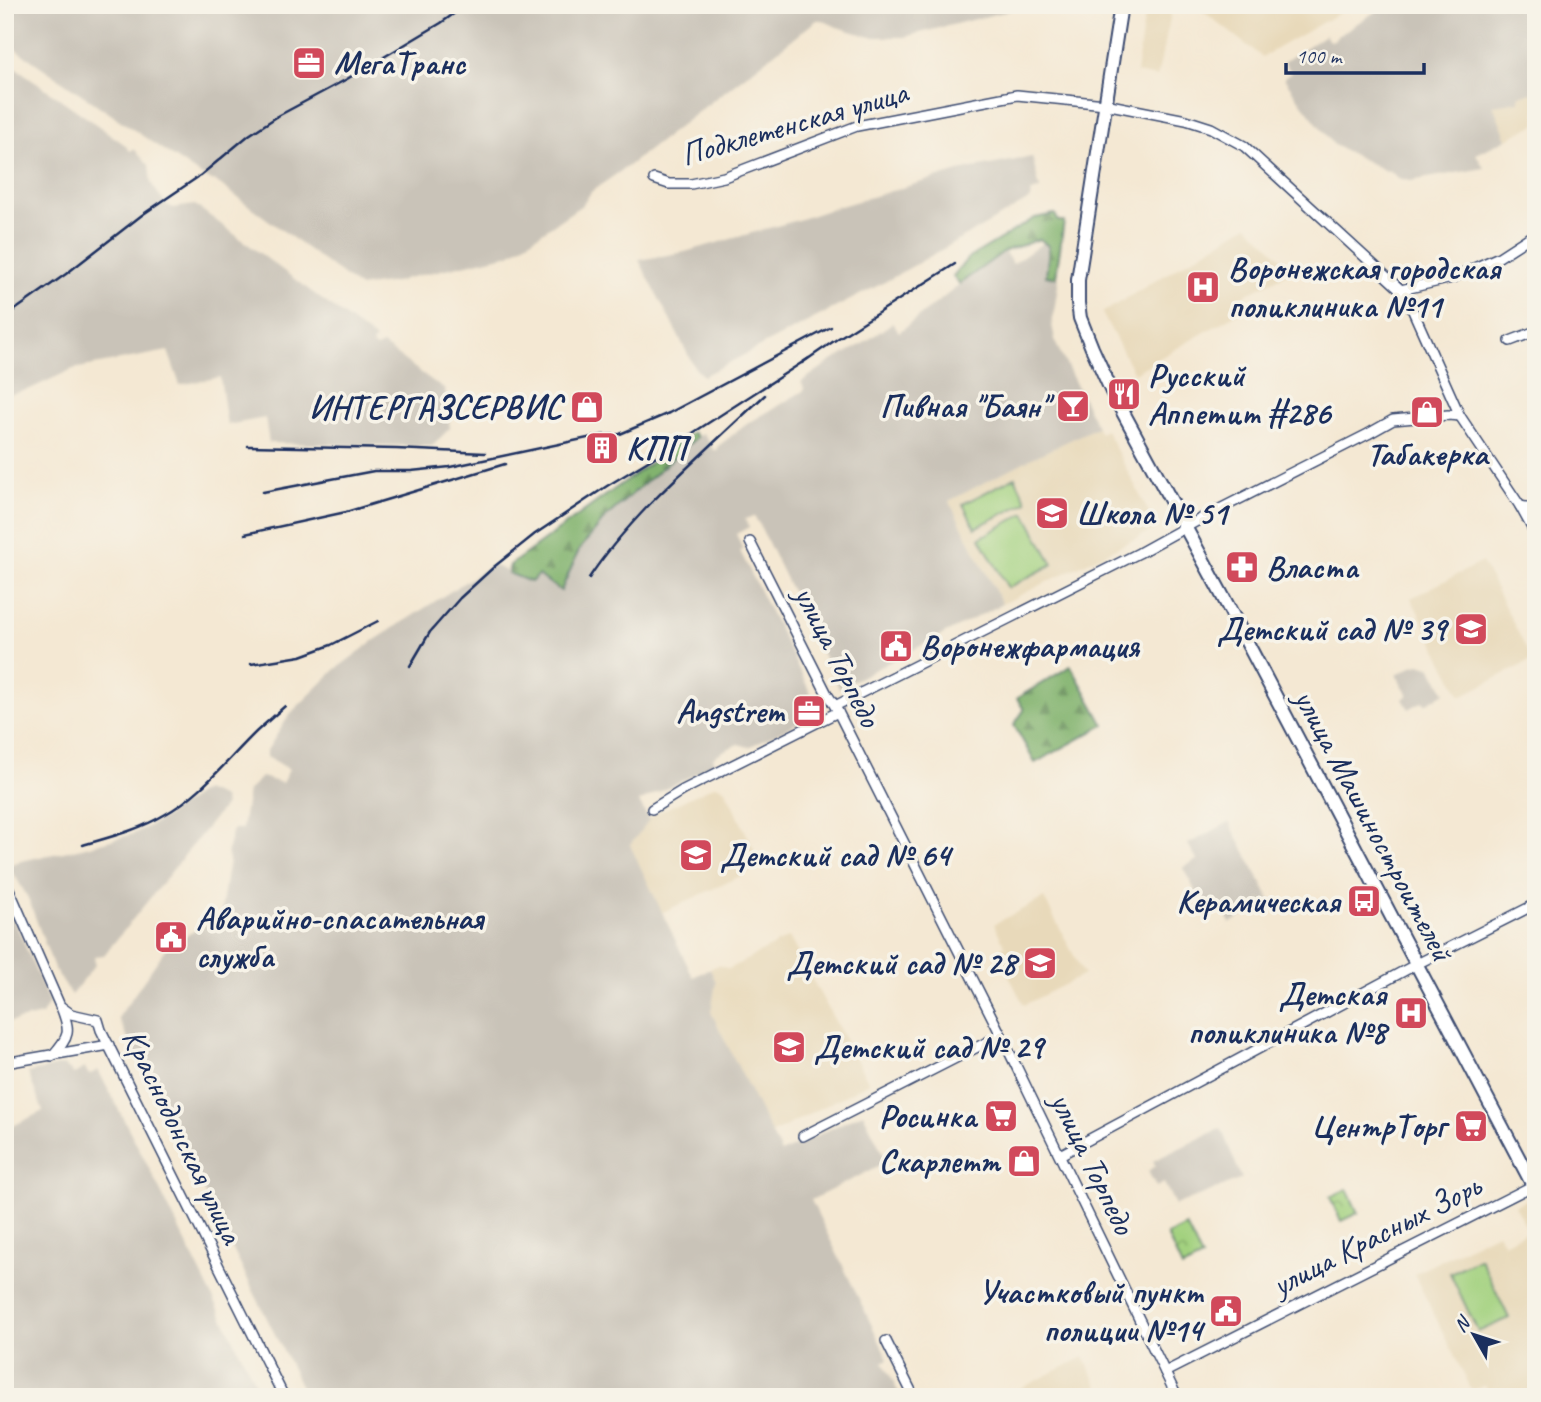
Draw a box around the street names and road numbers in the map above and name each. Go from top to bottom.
street label: Подклетенская улица [676,70,914,175]
street label: улица Торпедо [784,577,892,735]
street label: улица Машиностроителей [1284,680,1464,970]
street label: Краснодонская улица [113,1022,254,1252]
street label: улица Торпедо [1040,1083,1146,1242]
street label: улица Красных Зорь [1263,1164,1489,1307]

